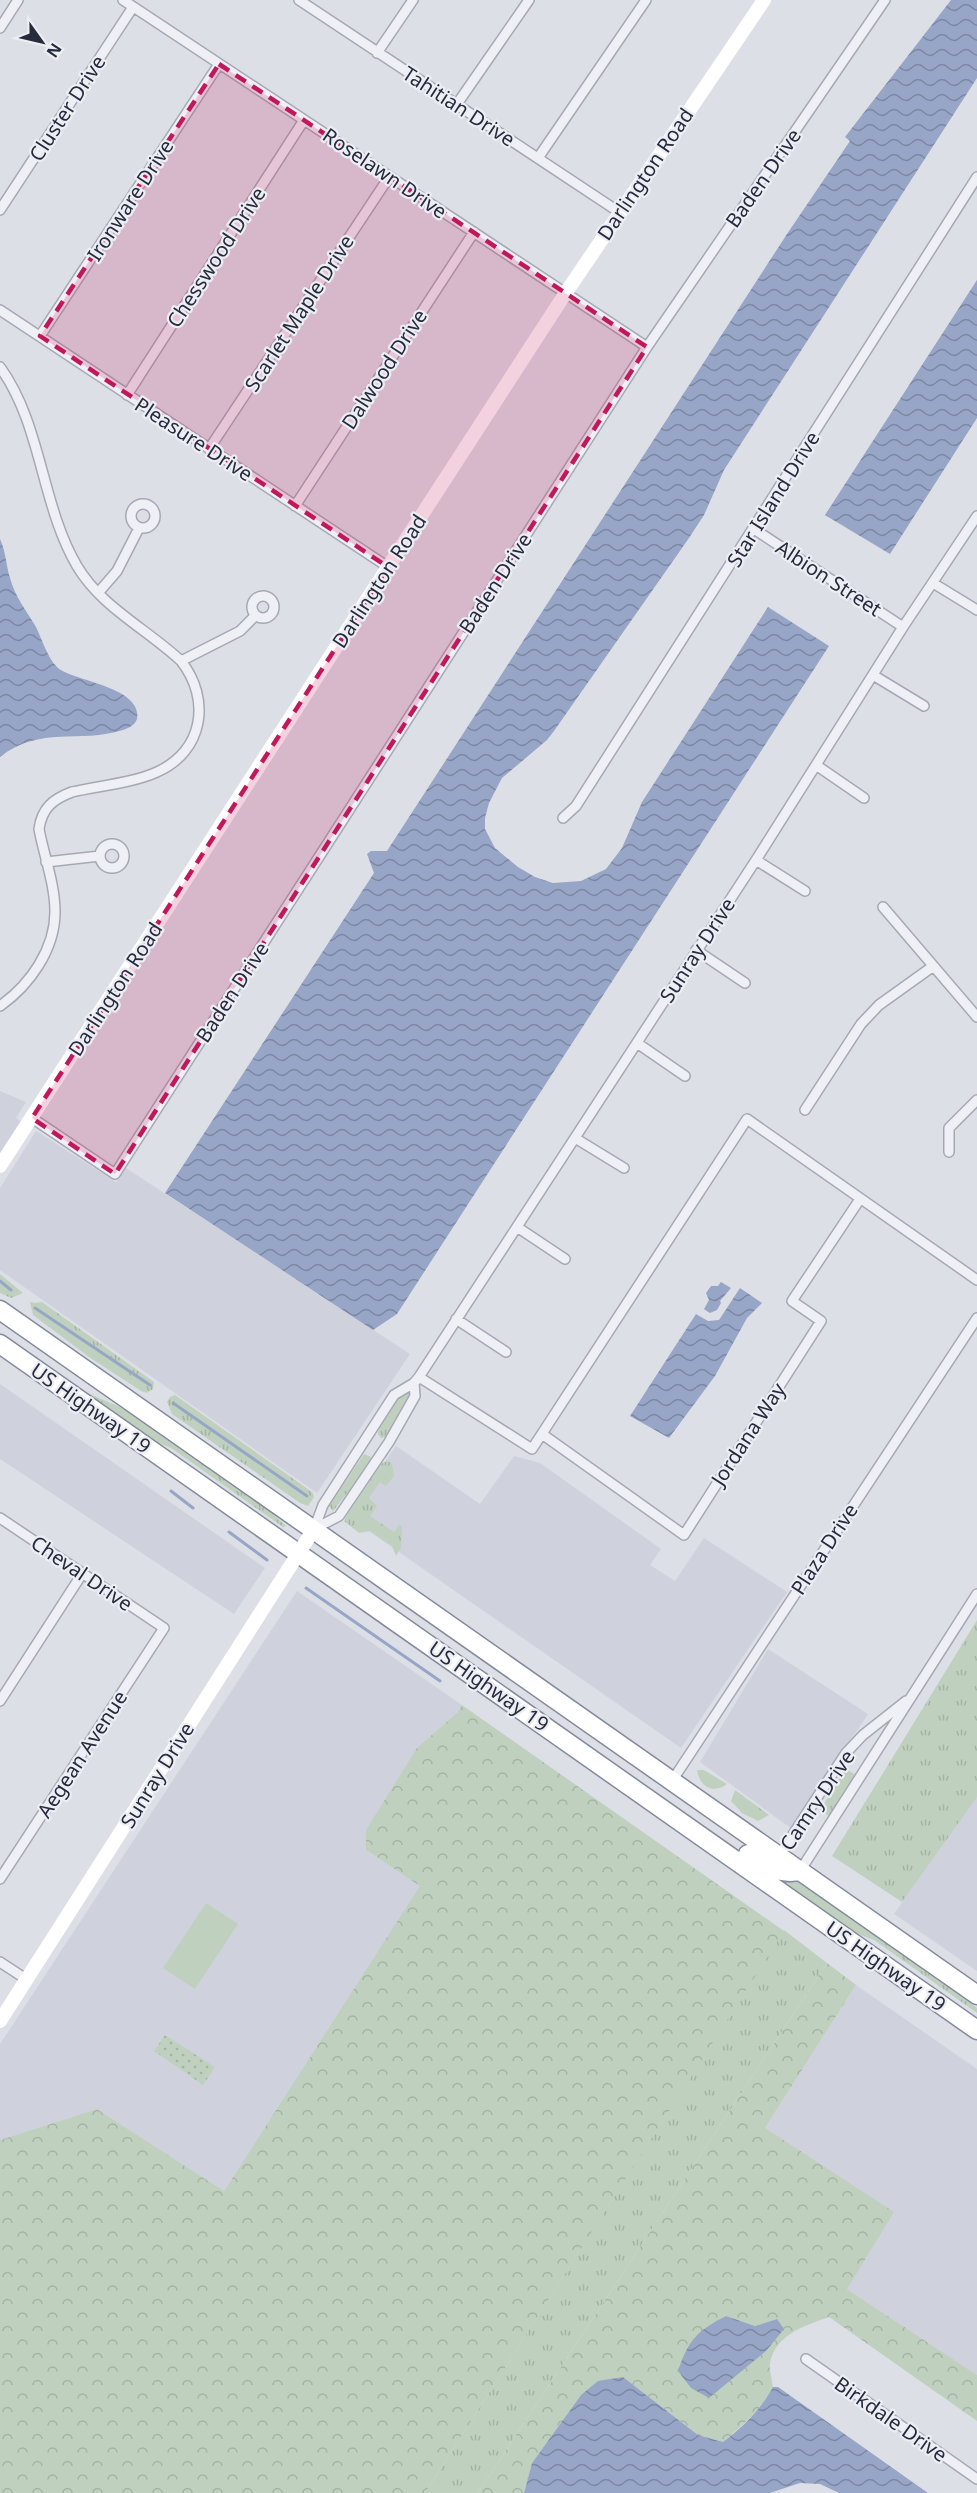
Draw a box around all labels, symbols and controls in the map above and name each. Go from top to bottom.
north arrow [12,12,72,72]
text: N [42,39,67,62]
street label: Cluster Drive [23,50,111,166]
street label: Tahitian Drive [398,60,520,152]
street label: Darlington Road [591,103,699,245]
street label: Roselawn Drive [318,121,452,225]
street label: Baden Drive [719,123,807,233]
street label: Ironware Drive [81,134,179,266]
street label: Chesswood Drive [160,182,272,332]
street label: Scarlet Maple Drive [238,229,360,397]
street label: Dalwood Drive [335,304,433,434]
street label: Pleasure Drive [130,391,258,487]
street label: Star Island Drive [720,426,826,572]
street label: Darlington Road [326,509,432,653]
street label: Baden Drive [452,527,538,639]
street label: Albion Street [771,534,887,622]
street label: Sunray Drive [653,892,741,1008]
street label: Darlington Road [62,917,168,1061]
street label: Baden Drive [189,936,275,1048]
street label: US Highway 19 [26,1357,156,1459]
street label: Jordana Way [704,1377,792,1492]
street label: Plaza Drive [784,1498,864,1600]
street label: Cheval Drive [26,1529,138,1617]
street label: US Highway 19 [424,1635,554,1737]
street label: Aegean Avenue [31,1685,133,1823]
street label: Sunray Drive [114,1717,200,1833]
street label: Camry Drive [773,1744,861,1856]
street label: US Highway 19 [821,1915,951,2017]
street label: Birkdale Drive [829,2370,953,2468]

